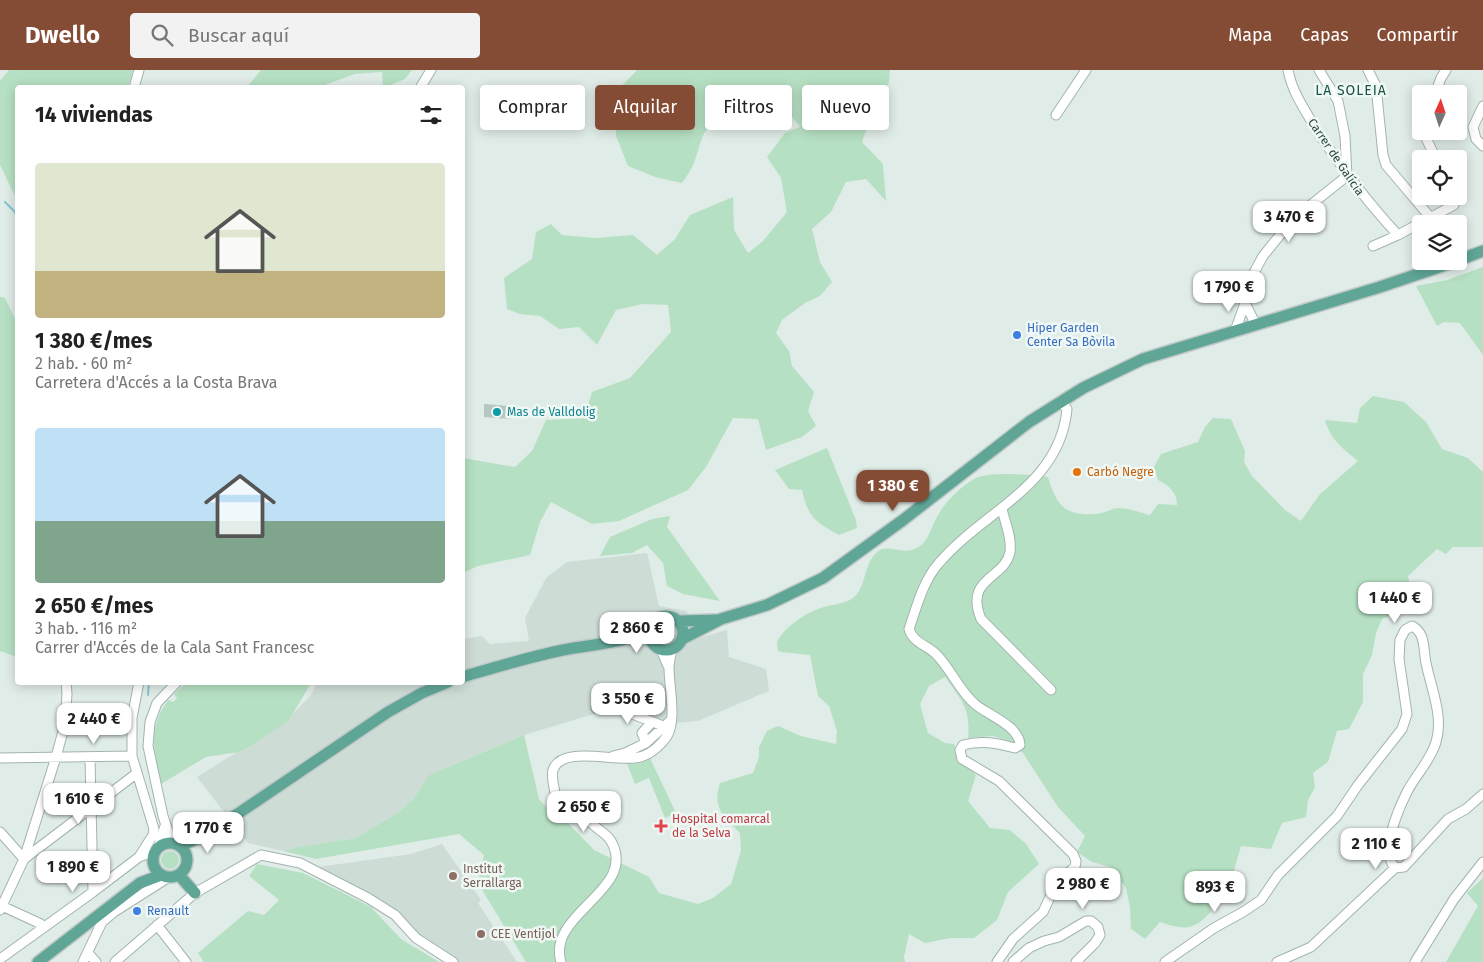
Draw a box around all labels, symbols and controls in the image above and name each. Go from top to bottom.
search box [130,13,480,58]
text: Dwello [25,21,100,49]
icon: search [148,21,176,49]
text: Buscar aquí [188,24,289,47]
text: Mapa [1228,24,1272,46]
text: Capas [1300,24,1349,46]
text: Compartir [1377,24,1458,46]
district label: LA SOLEIA [1315,82,1387,99]
chip: Comprar [480,85,585,130]
chip: Alquilar [595,85,695,130]
chip: Filtros [705,85,792,130]
chip: Nuevo [802,85,889,130]
north arrow [1412,85,1468,140]
map controls [1412,85,1467,270]
icon: filters [417,101,445,129]
text: 14 viviendas [35,102,153,128]
street label: Carrer de Galícia [1305,116,1367,198]
button: locate [1412,150,1467,205]
icon: home [195,196,285,286]
pin: 3 470 € [1243,200,1335,243]
text: 3 470 € [1264,207,1314,226]
button: layers [1412,215,1467,270]
pin: 1 790 € [1183,270,1275,313]
text: 1 790 € [1204,277,1254,296]
place label: Hiper Garden Center Sa Bòvila [1027,321,1115,349]
text: 1 380 €/mes [35,328,152,354]
marker: Hiper Garden Center Sa Bòvila [1011,329,1023,341]
text: 2 hab. · 60 m² [35,354,132,373]
text: Carretera d'Accés a la Costa Brava [35,373,277,392]
place label: Mas de Valldolig [507,405,596,419]
marker: Mas de Valldolig [491,406,503,418]
icon: home [195,461,285,551]
place label: Carbó Negre [1087,465,1154,479]
marker: Carbó Negre [1071,466,1083,478]
pin: 1 380 € [847,470,939,512]
text: 1 380 € [867,476,919,495]
pin: 1 440 € [1349,582,1441,624]
text: 1 440 € [1369,588,1421,607]
text: 2 650 €/mes [35,593,153,619]
pin: 2 860 € [591,612,683,654]
text: 2 860 € [611,618,664,637]
text: 3 hab. · 116 m² [35,619,137,638]
text: Carrer d'Accés de la Cala Sant Francesc [35,638,314,657]
pin: 3 550 € [582,682,674,725]
text: 3 550 € [602,689,654,708]
pin: 2 440 € [48,702,140,745]
text: 2 440 € [68,709,120,728]
pin: 1 610 € [33,782,125,825]
text: 1 610 € [54,789,104,808]
pin: 2 650 € [538,790,630,833]
text: 2 650 € [558,797,610,816]
pin: 1 770 € [162,812,254,854]
place label: Hospital comarcal de la Selva [672,812,770,840]
text: 1 770 € [184,818,232,837]
marker: Hospital comarcal de la Selva [654,819,668,833]
pin: 2 110 € [1330,828,1422,870]
text: 2 110 € [1351,834,1401,853]
pin: 1 890 € [27,850,119,893]
text: 1 890 € [47,857,99,876]
place label: Institut Serrallarga [463,862,522,890]
pin: 2 980 € [1037,868,1129,910]
marker: Institut Serrallarga [447,870,459,882]
pin: 893 € [1180,870,1250,913]
text: 2 980 € [1057,874,1109,893]
text: 893 € [1195,877,1235,896]
place label: Renault [147,904,190,918]
marker: Renault [131,905,143,917]
place label: CEE Ventijol [491,927,556,941]
marker: CEE Ventijol [475,928,487,940]

